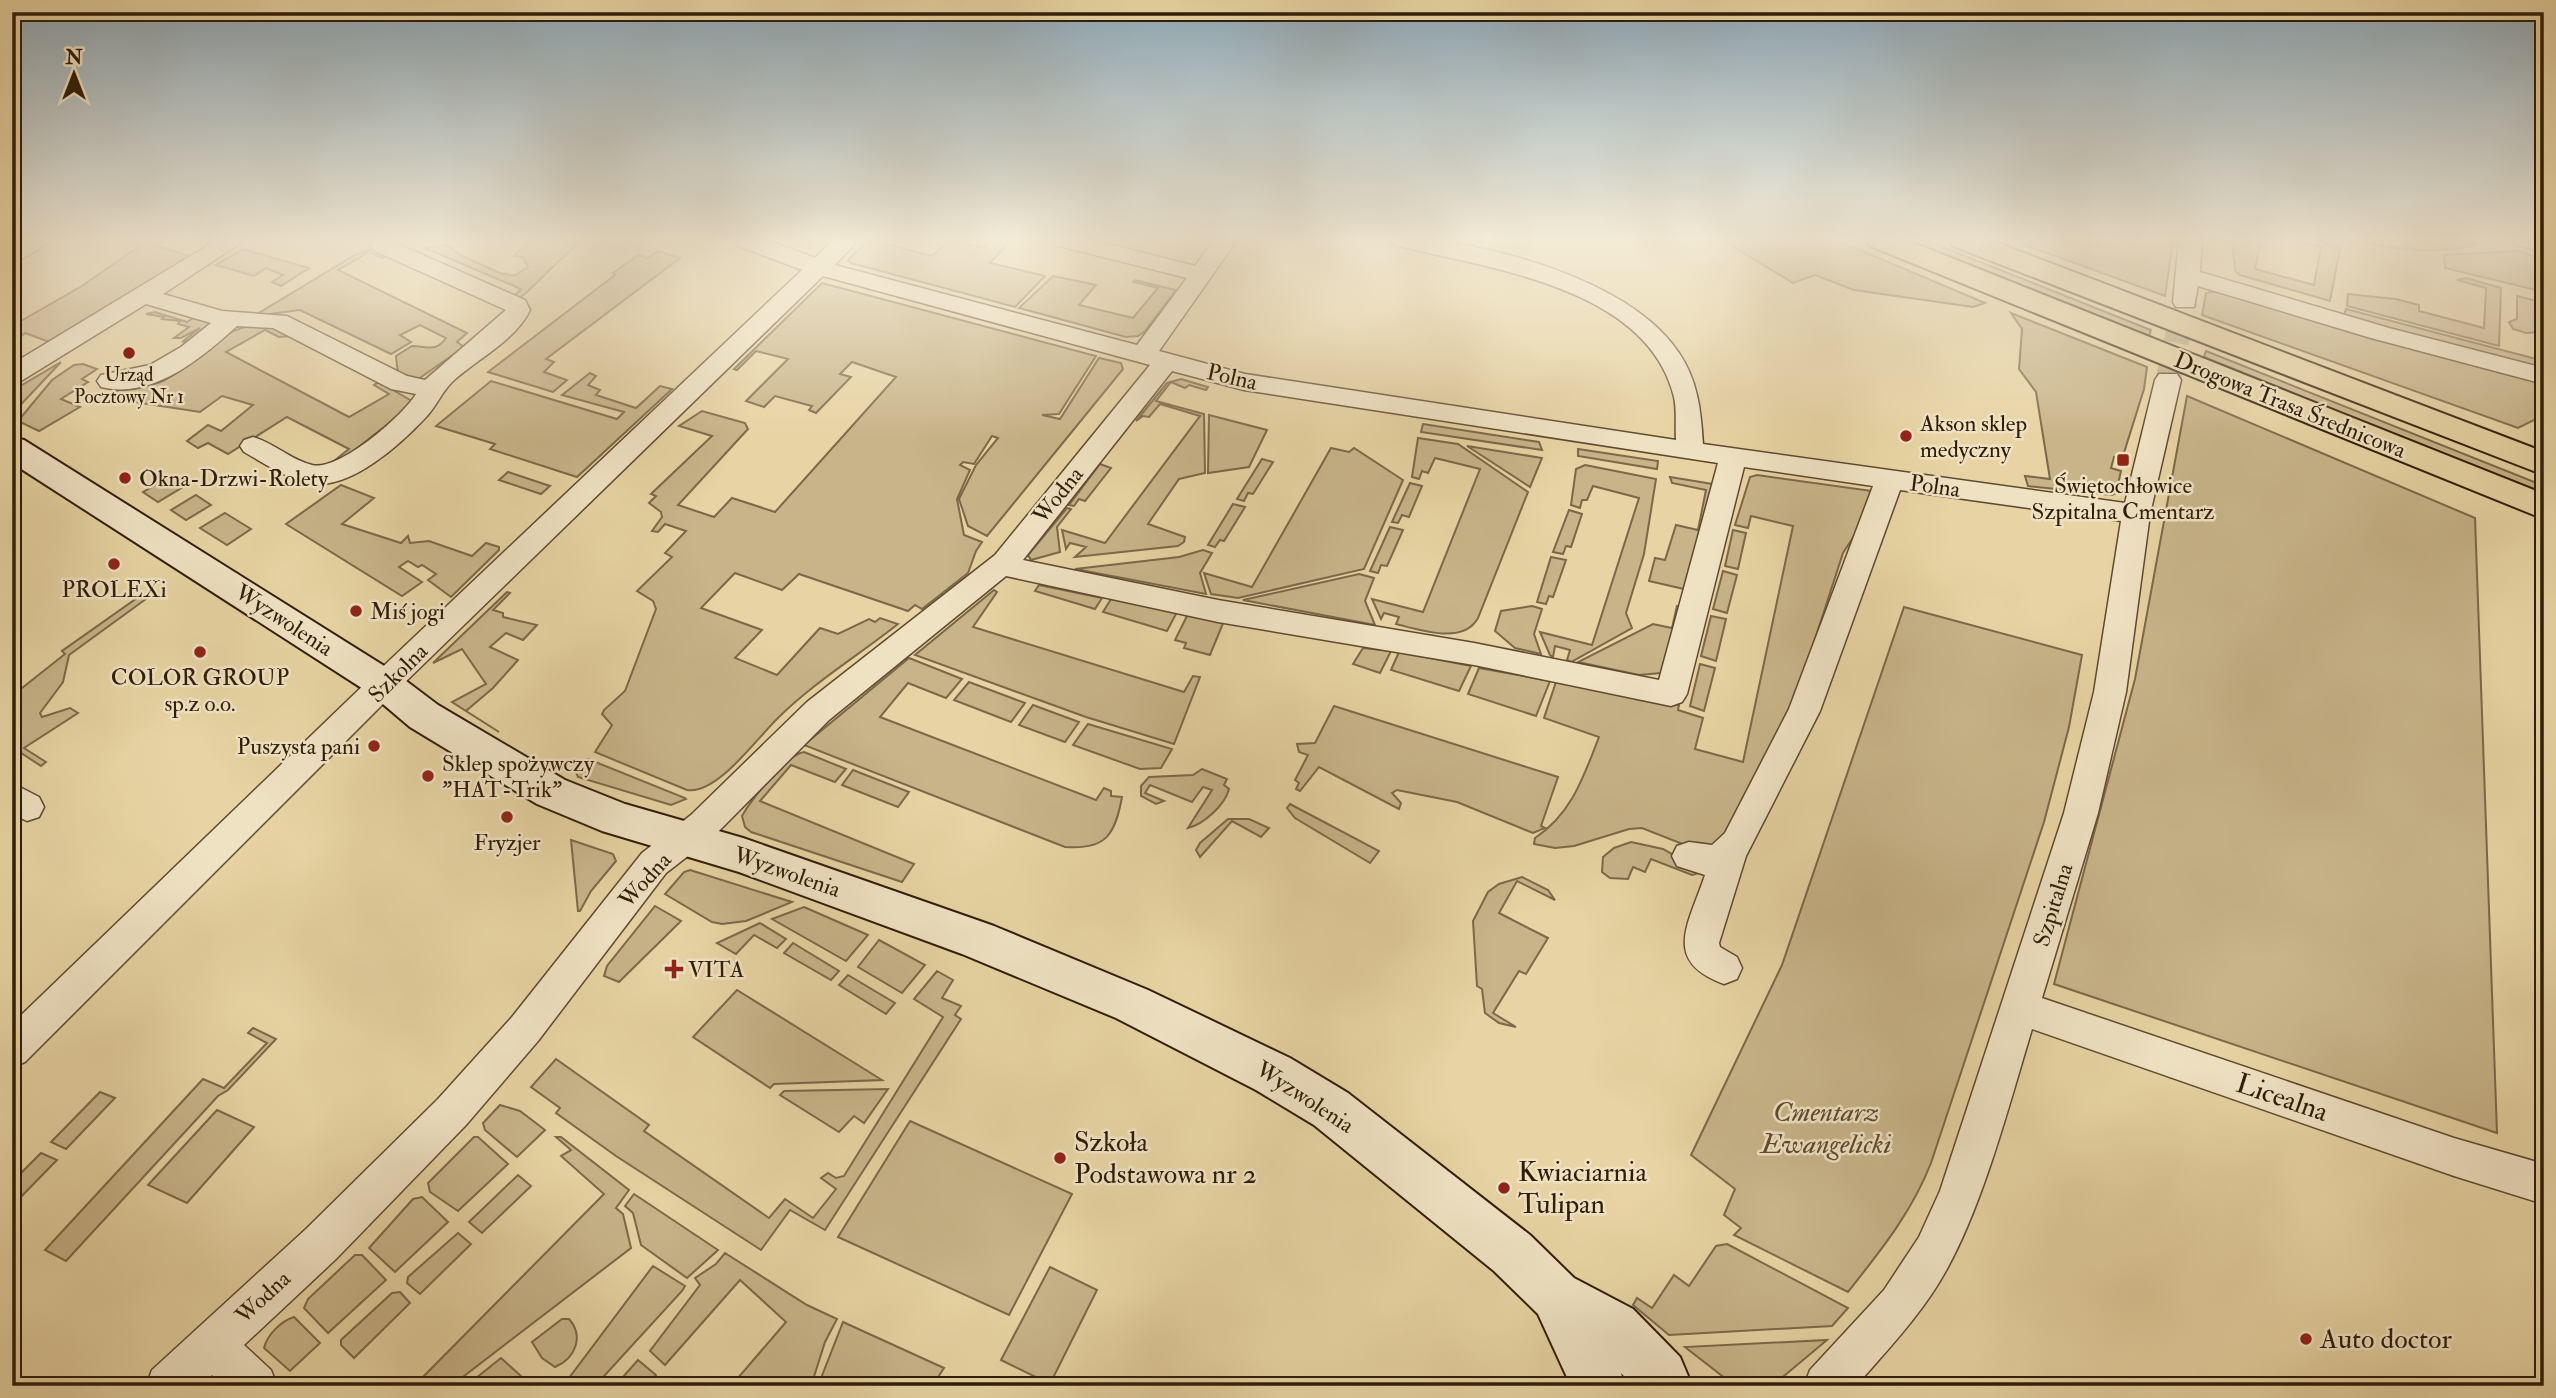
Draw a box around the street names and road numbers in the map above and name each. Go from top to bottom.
street label: Drogowa Trasa Średnicowa [2170,345,2411,465]
street label: Polna [1204,357,1261,397]
street label: Wodna [1026,460,1090,530]
street label: Polna [1908,468,1963,504]
street label: Wyzwolenia [229,577,339,663]
street label: Szkolna [362,637,434,709]
street label: Wyzwolenia [729,840,845,904]
street label: Wodna [612,846,678,915]
street label: Szpitalna [2027,859,2080,950]
street label: Wyzwolenia [1250,1054,1360,1140]
street label: Licealna [2231,1066,2333,1130]
street label: Wodna [229,1264,297,1330]

